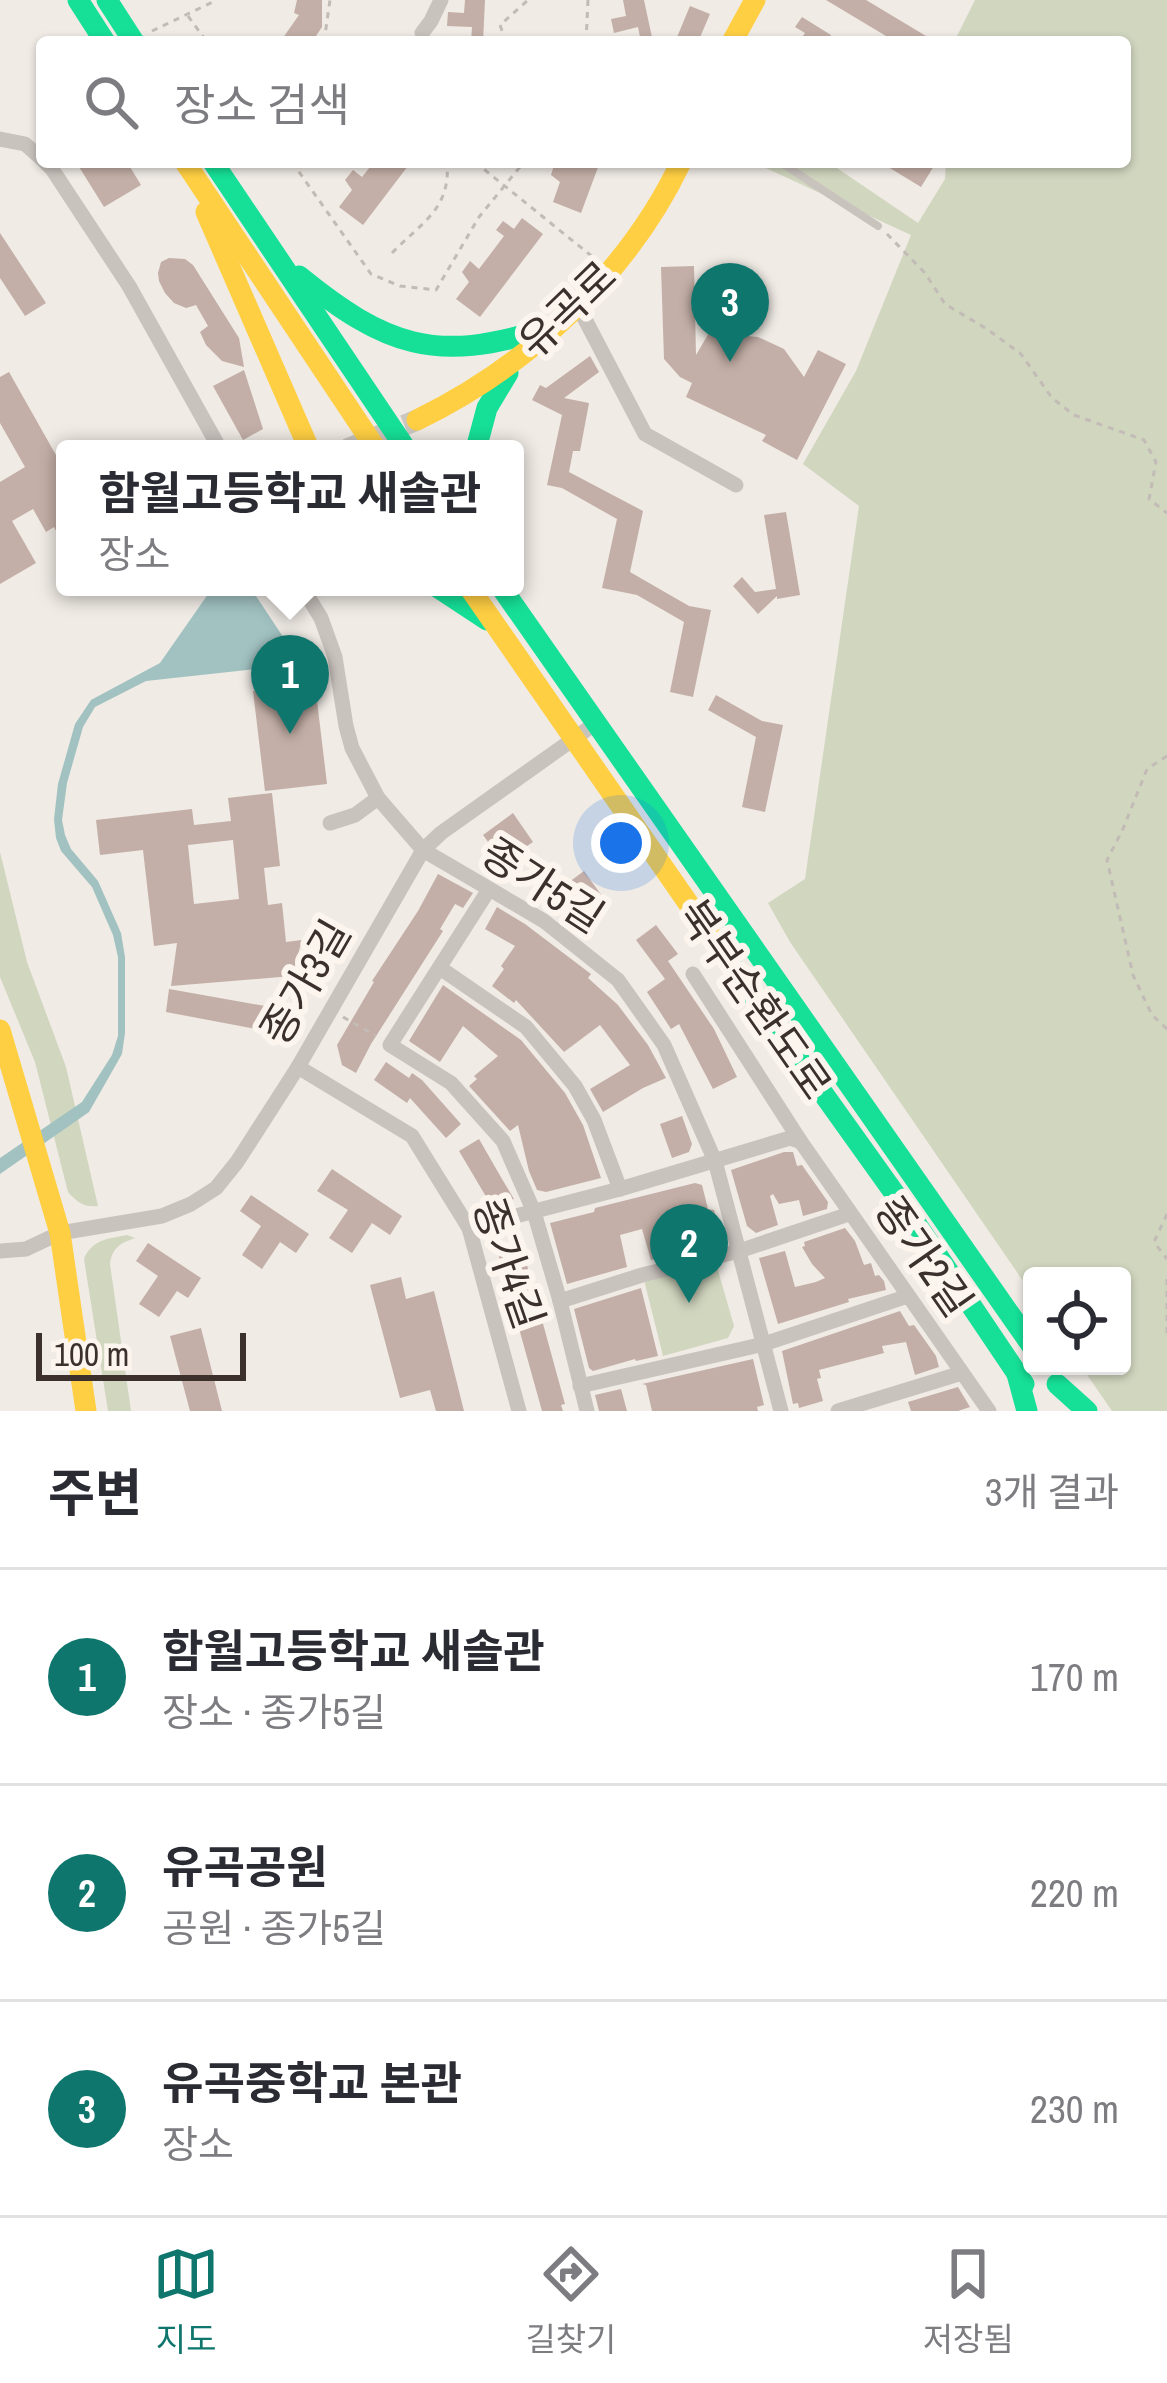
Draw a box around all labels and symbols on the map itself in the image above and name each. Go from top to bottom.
street label: 유곡로 [506,249,628,369]
pin: 3 [691,263,769,362]
pin: 1 [251,635,329,734]
your location [591,813,651,873]
street label: 종가5길 [471,825,615,945]
street label: 북부순환도로 [666,888,844,1110]
street label: 종가3길 [247,910,363,1054]
street label: 종가2길 [862,1185,986,1327]
street label: 종가4길 [461,1190,557,1336]
pin: 2 [650,1204,728,1303]
scale bar [36,1327,246,1380]

